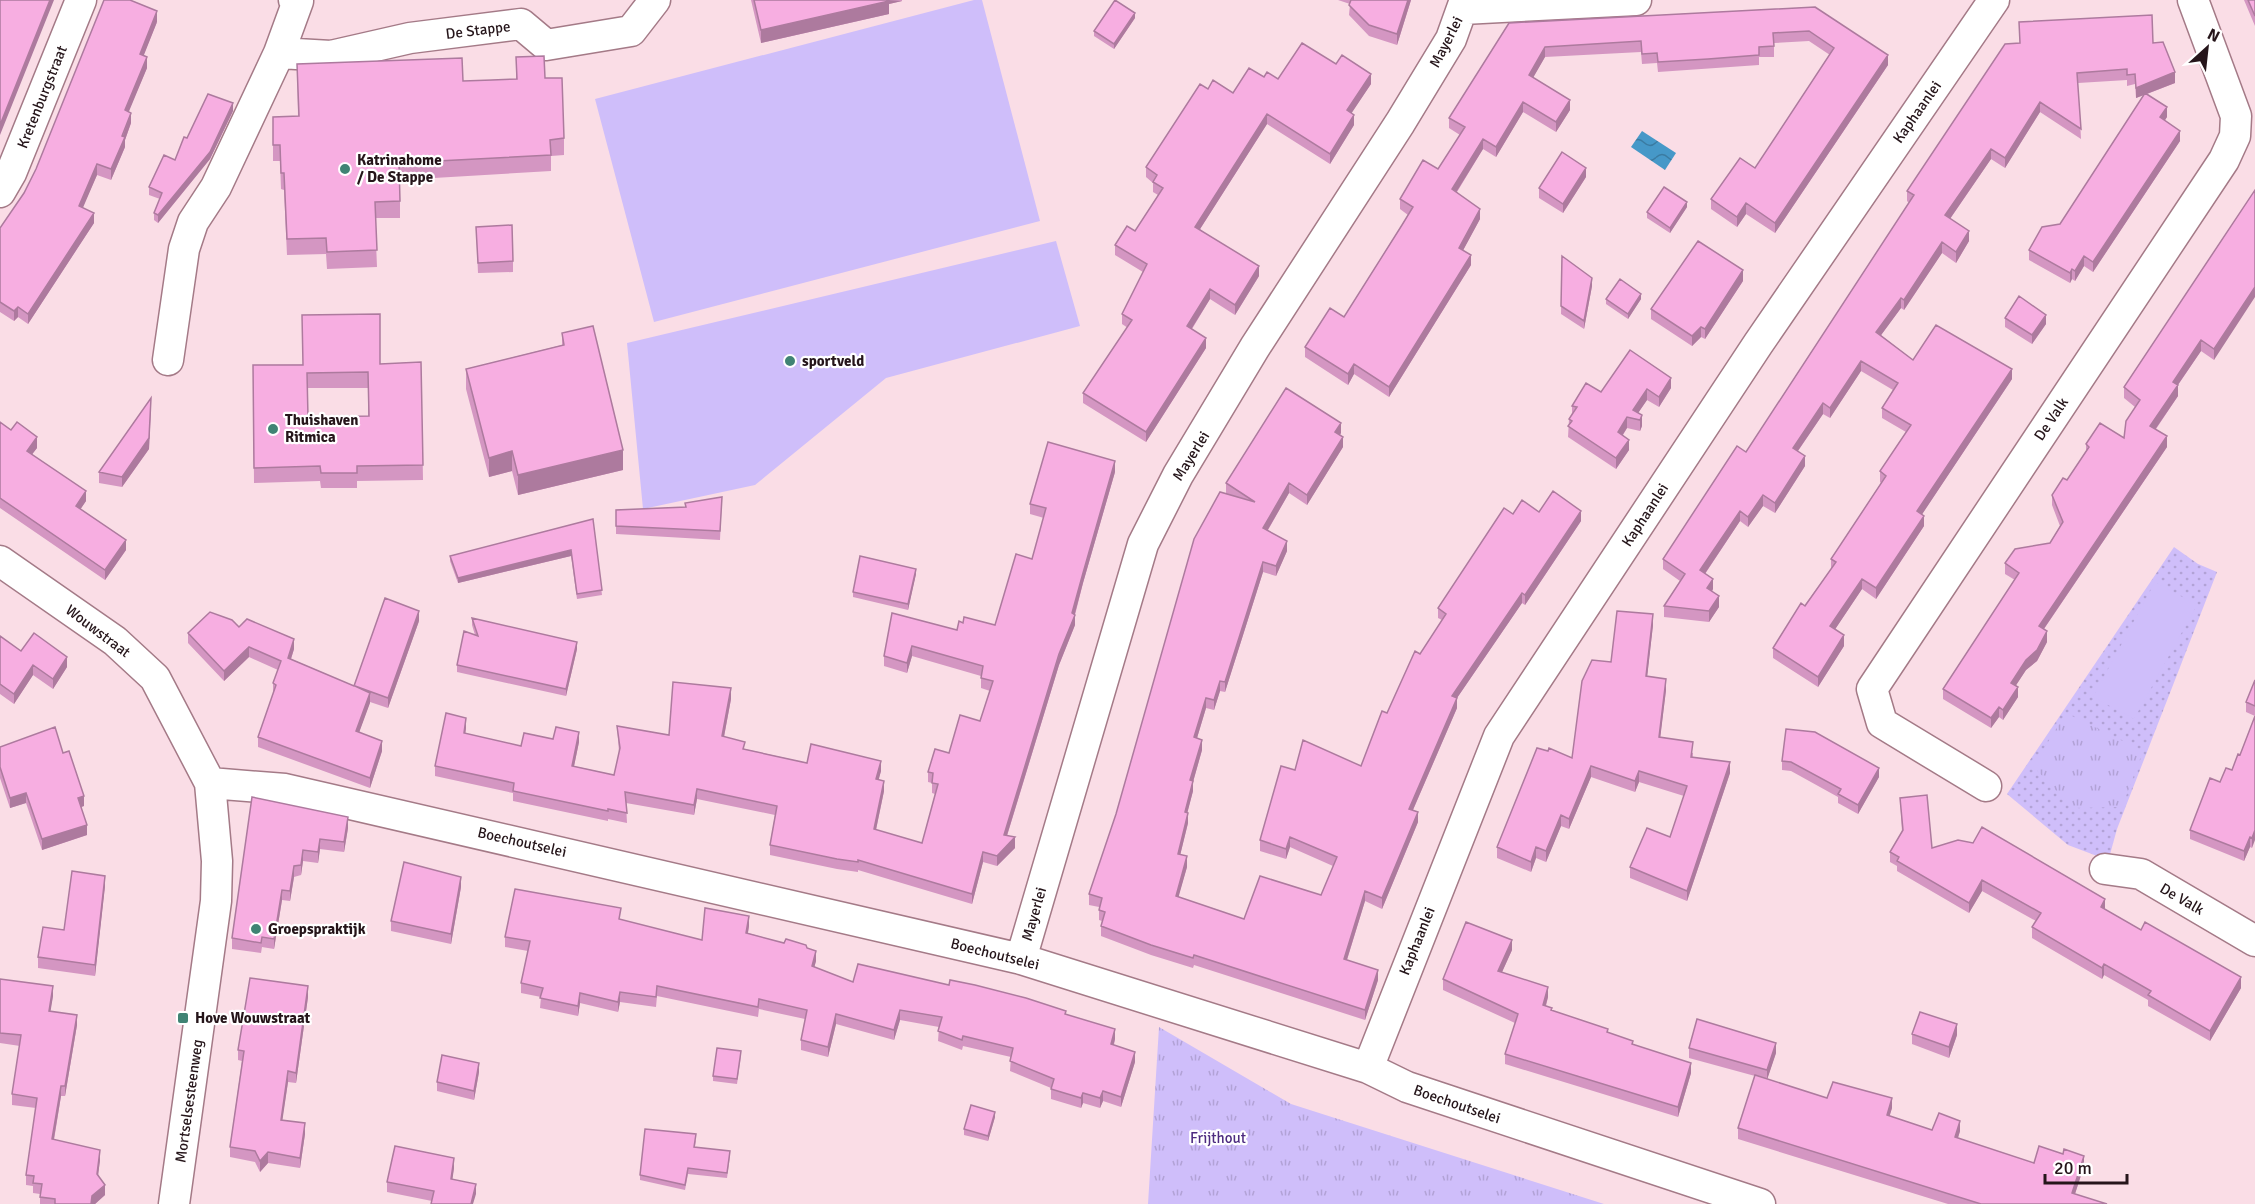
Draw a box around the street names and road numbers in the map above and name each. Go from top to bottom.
street label: Mayerlei [1425,13,1467,71]
street label: De Stappe [445,17,511,43]
street label: Kretenburgstraat [13,43,71,151]
street label: Kaphaanlei [1889,77,1945,147]
street label: De Valk [2030,394,2072,444]
street label: Mayerlei [1169,428,1213,484]
street label: Kaphaanlei [1618,480,1672,550]
street label: Wouwstraat [62,601,134,661]
street label: Boechoutselei [476,823,568,861]
street label: De Valk [2157,879,2208,919]
street label: Mayerlei [1018,885,1050,943]
street label: Kaphaanlei [1395,904,1439,978]
street label: Boechoutselei [949,934,1041,974]
street label: Mortselsesteenweg [171,1038,207,1164]
street label: Boechoutselei [1411,1081,1503,1127]

